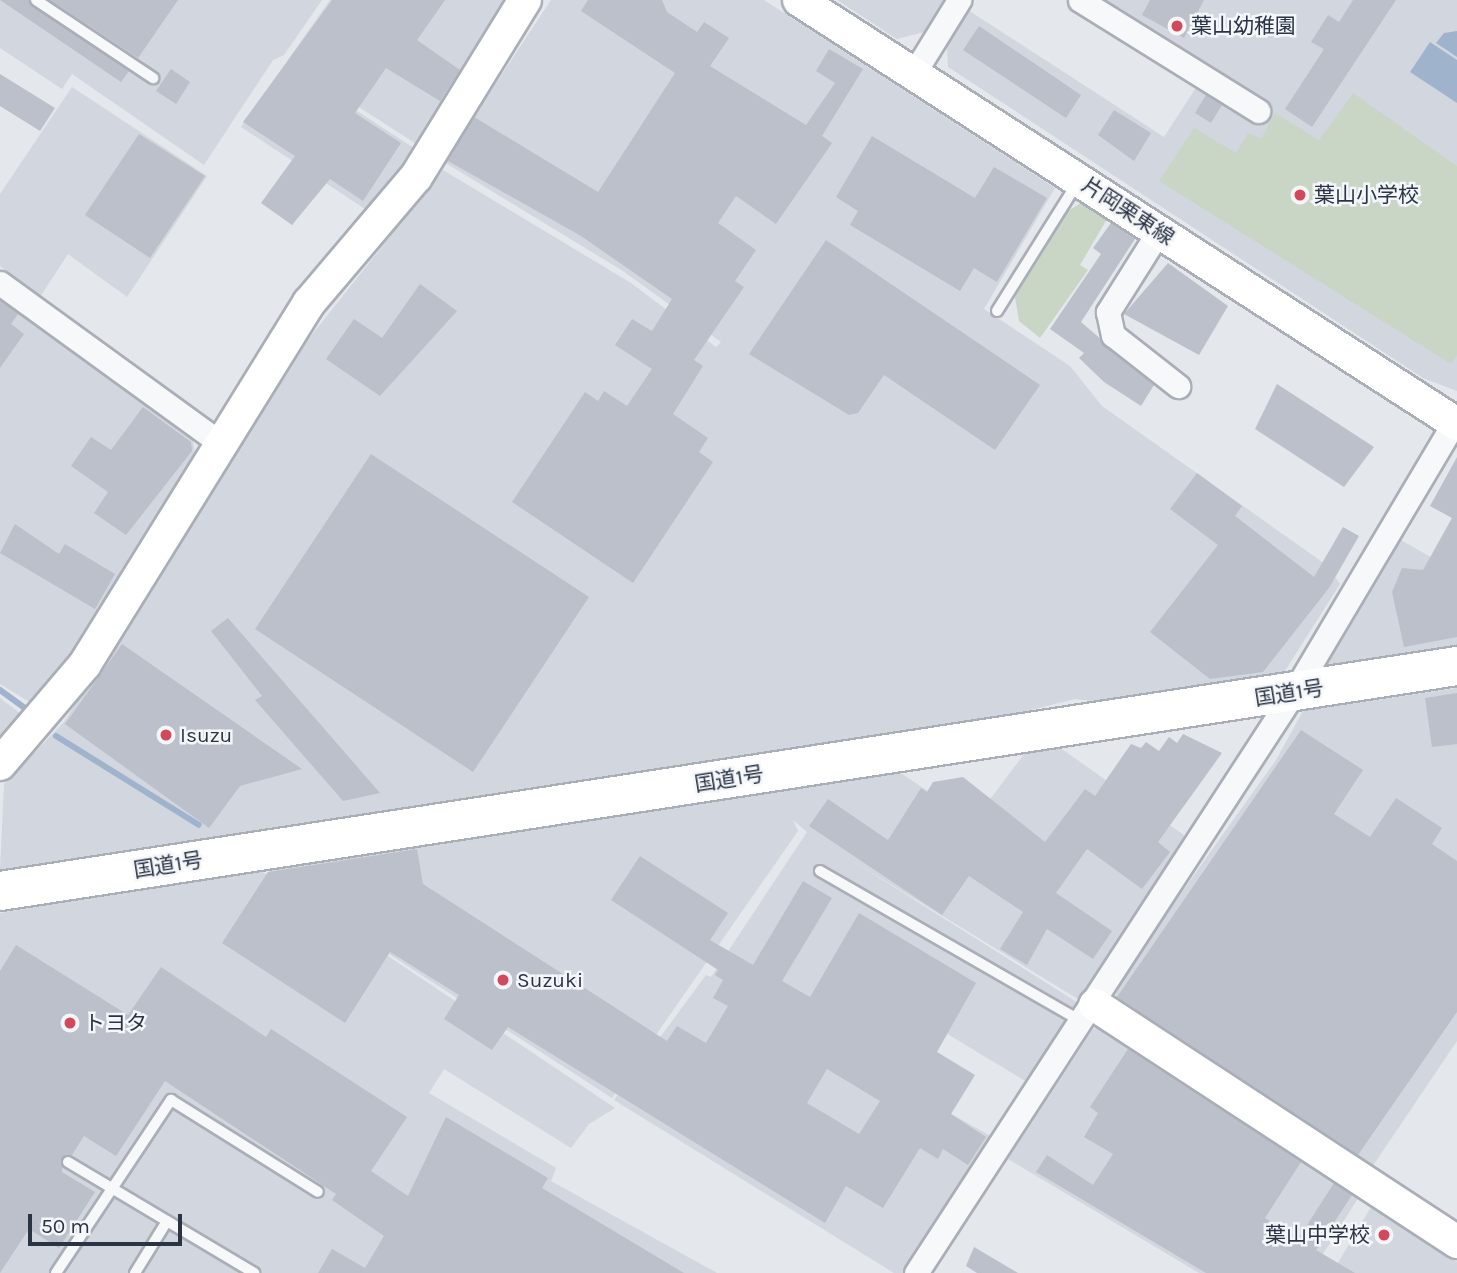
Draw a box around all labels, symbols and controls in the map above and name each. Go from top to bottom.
place label: 葉山幼稚園 [1191,13,1296,39]
marker: 葉山幼稚園 [1169,18,1185,34]
street label: 片岡栗東線 [1077,172,1179,250]
place label: 葉山小学校 [1314,182,1419,208]
marker: 葉山小学校 [1292,187,1308,203]
street label: 国道1号 [1252,675,1326,711]
place label: Isuzu [180,722,232,748]
marker: Isuzu [158,727,174,743]
street label: 国道1号 [692,761,766,797]
street label: 国道1号 [131,847,205,883]
place label: Suzuki [517,967,583,993]
marker: Suzuki [495,972,511,988]
place label: トヨタ [84,1010,147,1036]
marker: トヨタ [62,1015,78,1031]
scale bar [32,1200,186,1244]
text: 50 m [41,1214,90,1238]
place label: 葉山中学校 [1265,1222,1370,1248]
marker: 葉山中学校 [1376,1227,1392,1243]

